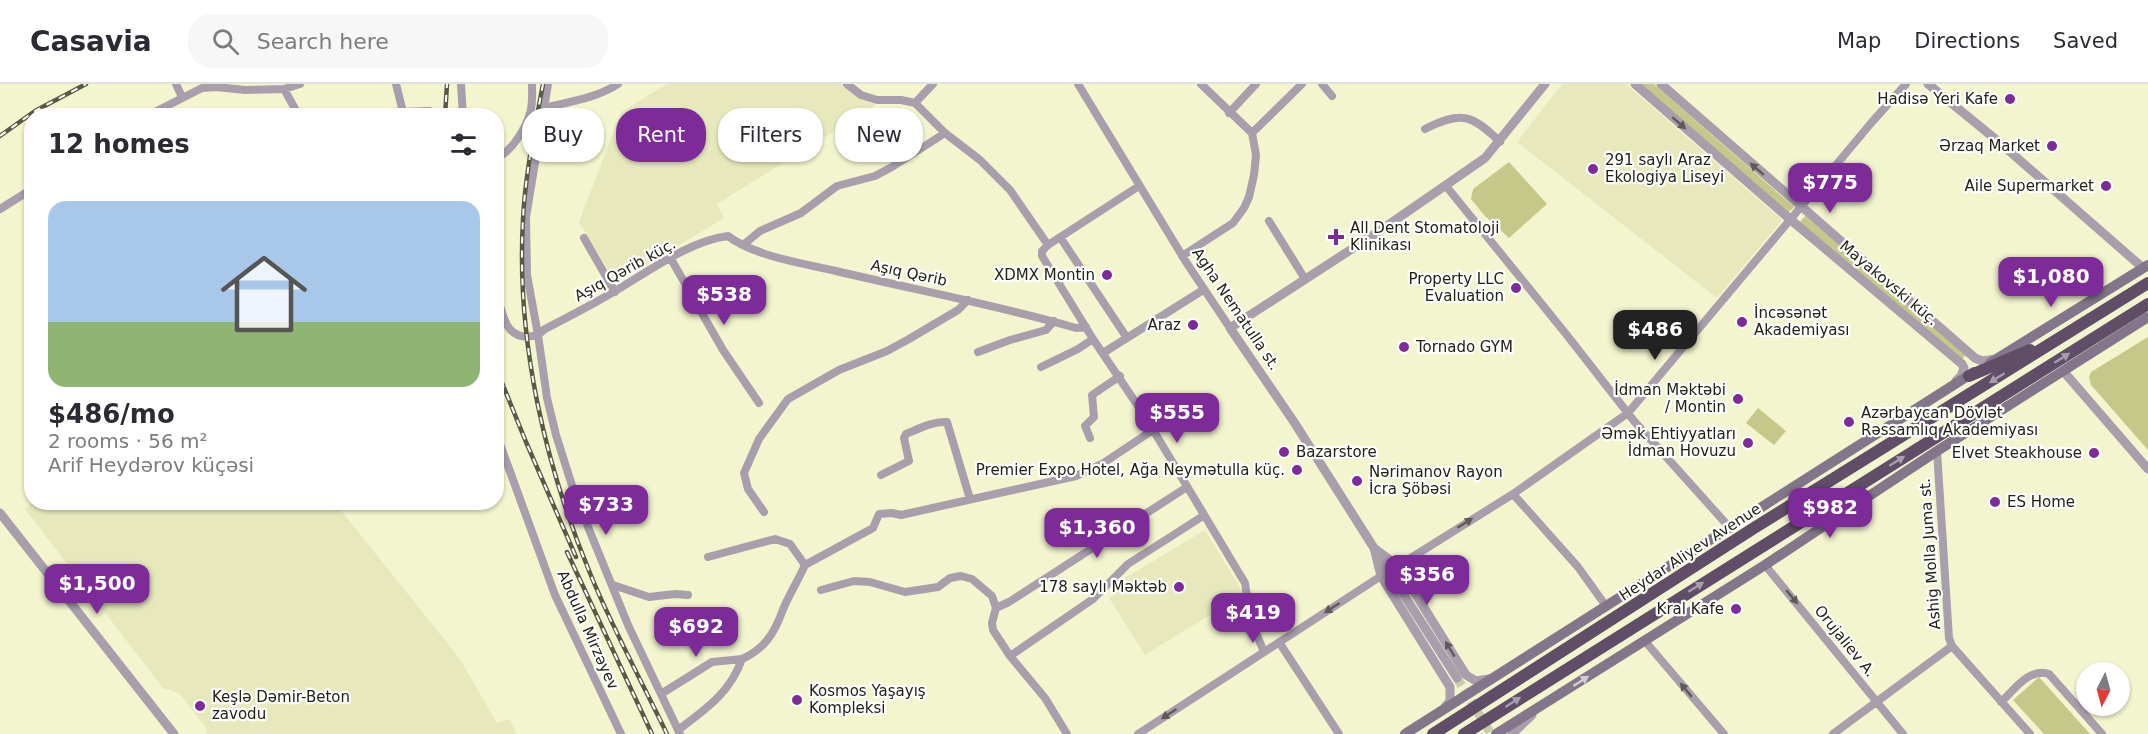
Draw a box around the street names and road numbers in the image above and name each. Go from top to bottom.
street label: Aşıq Qərib küç. [571,235,679,305]
street label: Mayakovski küç. [1836,237,1942,329]
street label: Agha Nematulla st. [1188,244,1284,374]
street label: Aşıq Qərib [869,256,949,290]
street label: Ashig Molla Juma st. [1916,478,1944,630]
street label: Heydar Aliyev Avenue [1616,499,1764,605]
street label: Abdulla Mirzəyev [554,568,622,692]
street label: Orujaliev A. [1811,602,1879,680]

